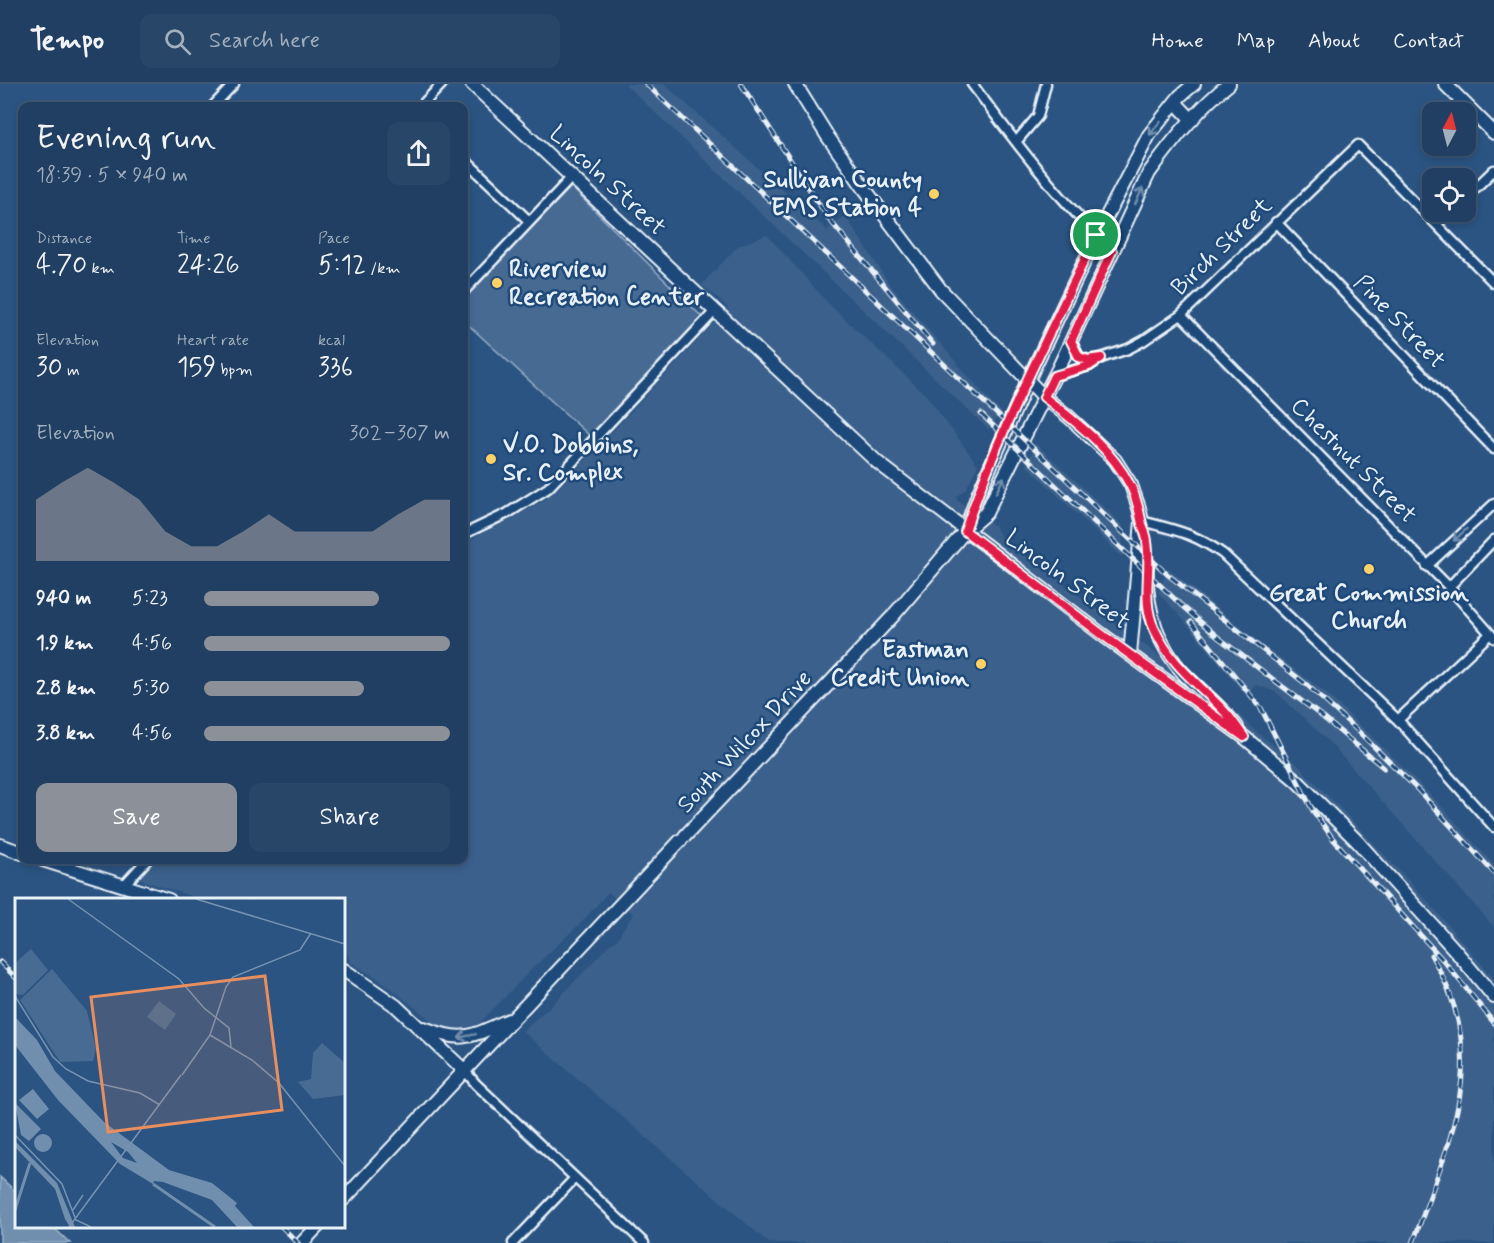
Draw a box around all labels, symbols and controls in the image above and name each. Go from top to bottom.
search box [140,14,560,68]
text: Tempo [30,23,104,60]
icon: search [161,25,194,58]
text: Search here [209,27,320,55]
text: Home [1152,27,1204,55]
text: Map [1237,27,1275,55]
text: About [1308,27,1360,55]
text: Contact [1393,27,1464,55]
north arrow [1422,102,1476,156]
map controls [1422,102,1476,222]
text: Evening run [36,117,216,161]
street label: Lincoln Street [542,119,672,243]
one-way arrow [1149,119,1162,135]
button: share [387,122,450,185]
text: 18:39 · 5 × 940 m [36,162,188,189]
place label: Sullivan County EMS Station 4 [764,165,922,224]
button: locate [1422,168,1476,222]
marker: Sullivan County EMS Station 4 [927,187,941,201]
one-way arrow [1133,187,1145,205]
street label: Birch Street [1165,191,1279,303]
pin [1070,209,1121,260]
icon: arrive [1079,218,1112,251]
text: Distance [36,228,92,249]
text: Time [177,228,211,249]
text: Pace [318,228,350,249]
text: 4.70 [36,249,87,283]
text: 24:26 [177,249,240,283]
text: 5:12 [318,249,366,283]
place label: Riverview Recreation Center [509,254,705,313]
text: km [87,258,115,279]
text: /km [366,258,401,279]
street label: Pine Street [1346,268,1452,376]
marker: Riverview Recreation Center [490,276,504,290]
text: Elevation [36,330,99,351]
text: Heart rate [177,330,249,351]
text: kcal [318,330,345,351]
text: 30 [36,351,63,385]
text: 159 [177,351,216,385]
text: 336 [318,351,353,385]
text: m [63,360,80,381]
text: bpm [216,360,253,381]
street label: Chestnut Street [1283,391,1423,531]
text: Elevation [36,420,115,447]
text: 302–307 m [349,420,450,447]
place label: V.O. Dobbins, Sr. Complex [503,430,639,489]
marker: V.O. Dobbins, Sr. Complex [484,452,498,466]
one-way arrow [995,477,1006,495]
street label: Lincoln Street [998,523,1136,637]
one-way arrow [1453,528,1468,542]
marker: Great Commission Church [1362,562,1376,576]
place label: Great Commission Church [1269,578,1469,637]
text: 940 m [36,585,91,612]
text: 5:23 [132,585,168,612]
text: 1.9 km [36,630,94,657]
text: 4:56 [132,630,172,657]
place label: Eastman Credit Union [831,635,969,694]
marker: Eastman Credit Union [974,657,988,671]
street label: South Wilcox Drive [671,664,819,820]
text: 2.8 km [36,675,96,702]
text: 5:30 [132,675,170,702]
text: 3.8 km [36,720,95,747]
text: 4:56 [132,720,172,747]
button: Save [36,783,237,852]
button: Share [249,783,450,852]
inset map [15,898,345,1228]
one-way arrow [458,1031,477,1042]

